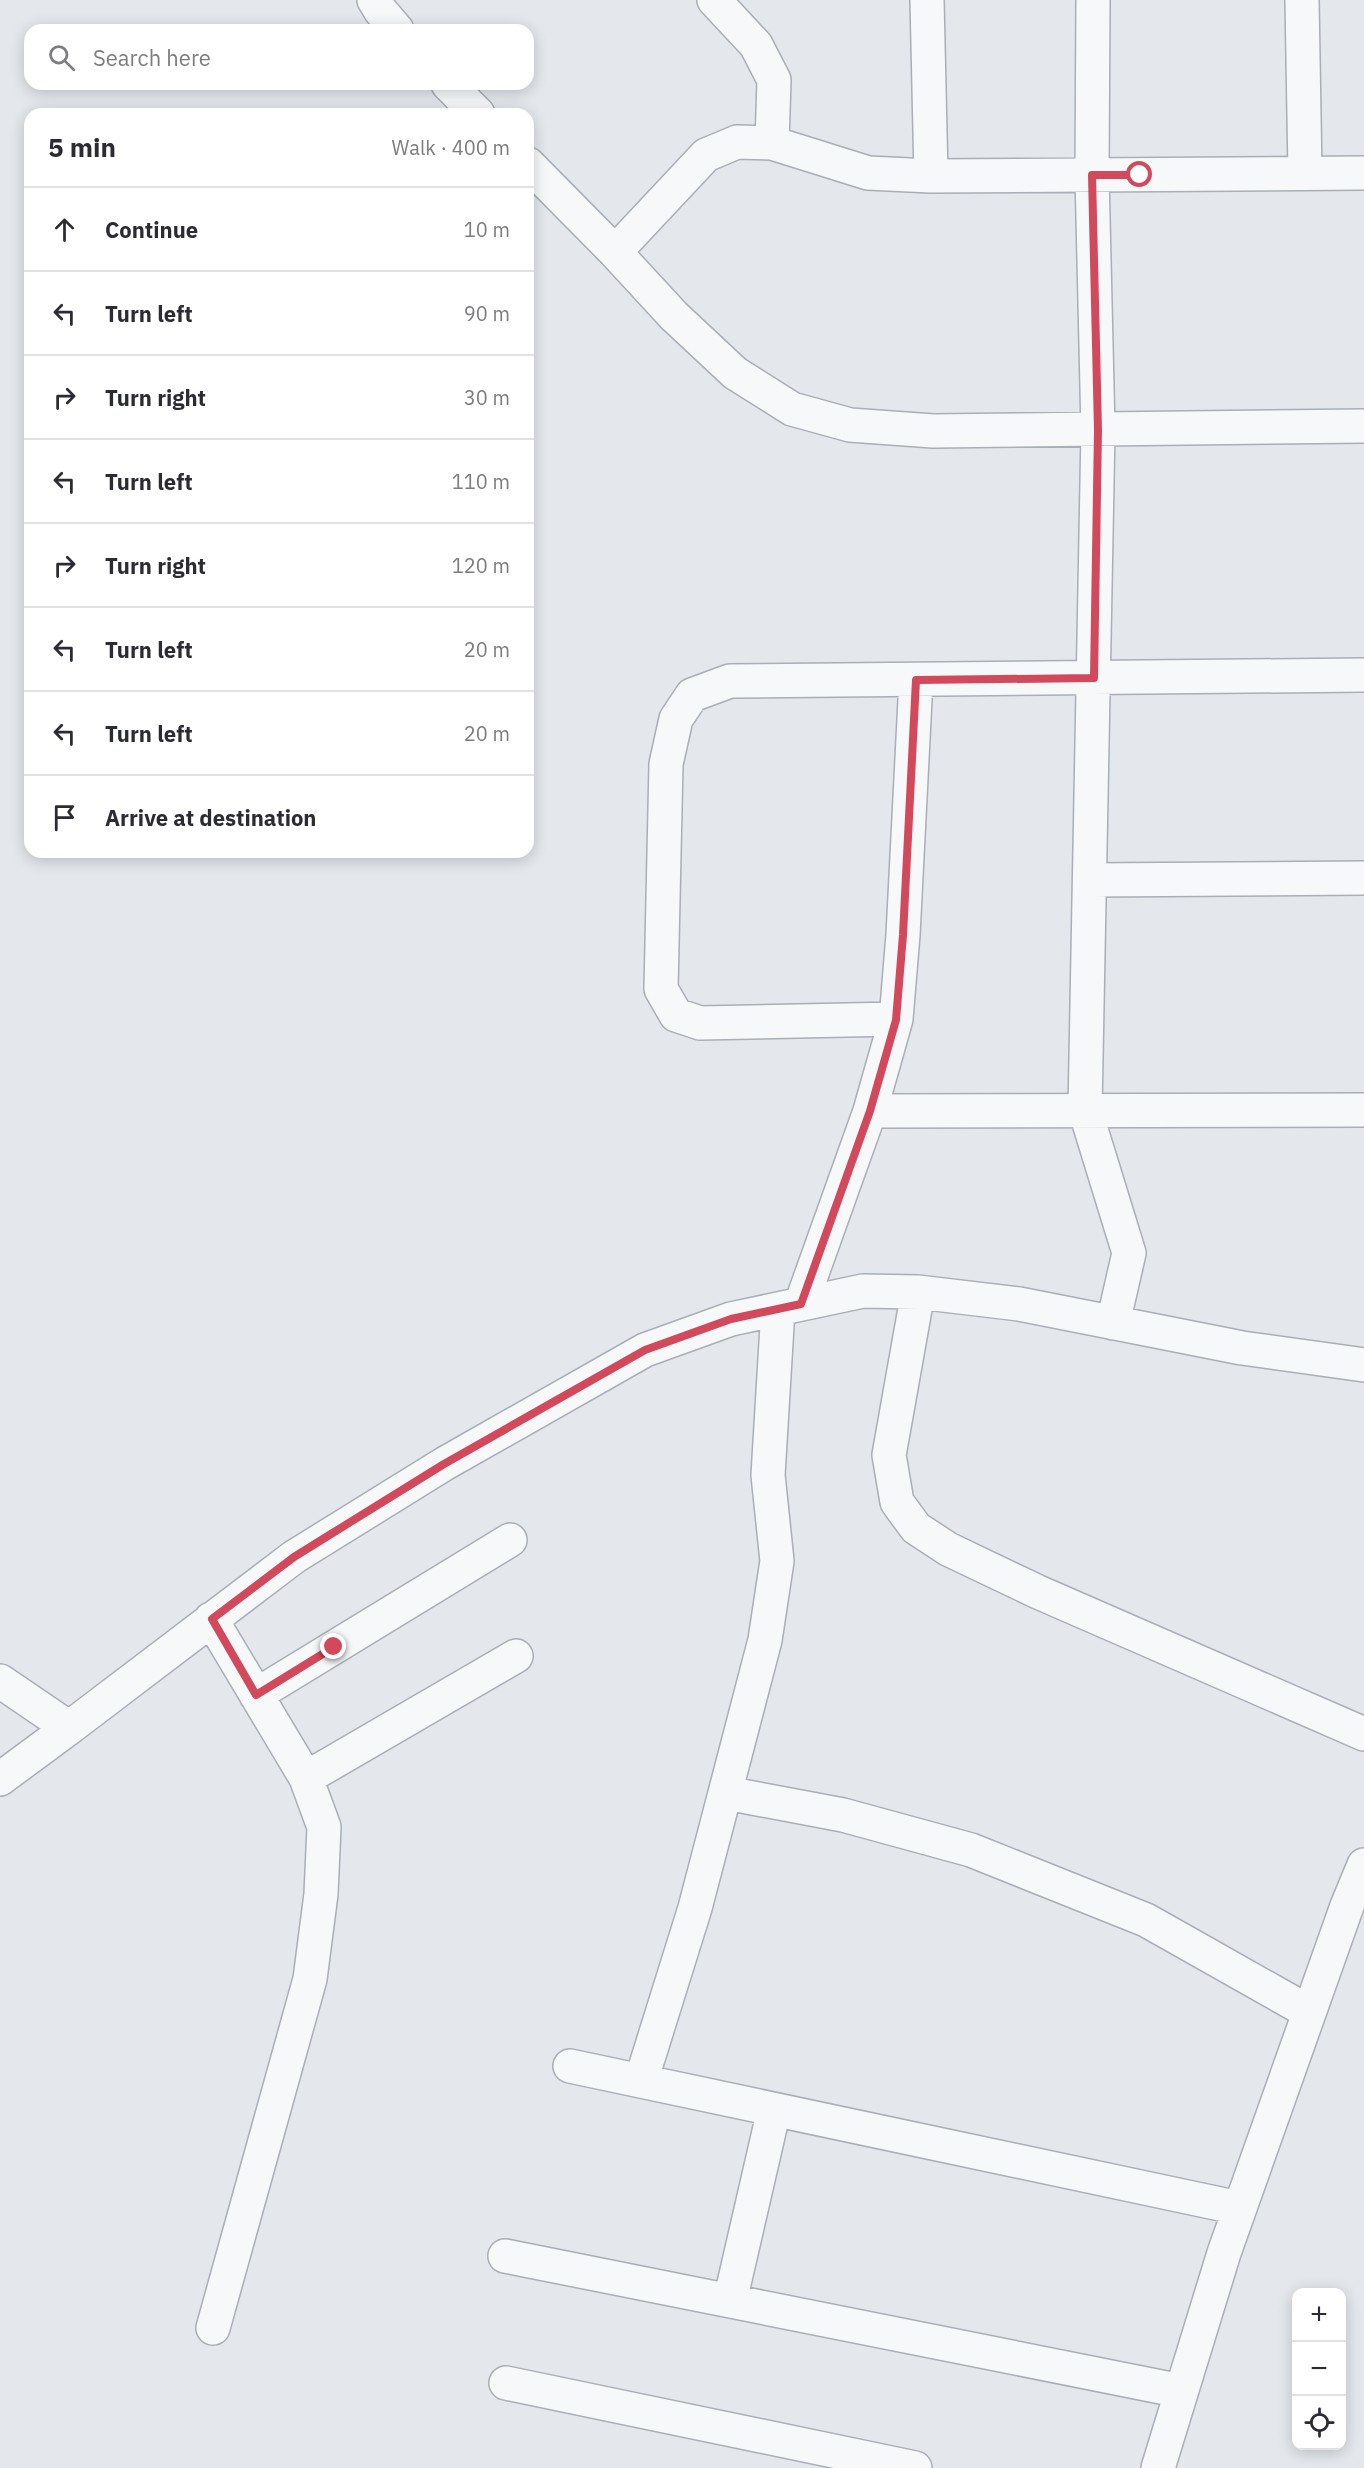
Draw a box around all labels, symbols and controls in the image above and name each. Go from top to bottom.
search box [24,24,534,90]
icon: search [45,41,78,74]
text: Search here [93,43,211,72]
text: 5 min [48,130,116,164]
text: Walk · 400 m [392,134,510,161]
route start [1126,161,1152,187]
icon: ahead [48,213,81,246]
text: Continue [105,215,198,244]
text: 10 m [464,216,510,243]
icon: left [48,297,81,330]
text: Turn left [105,299,193,328]
text: 90 m [464,300,510,327]
icon: right [48,381,81,414]
text: Turn right [105,383,206,412]
text: 30 m [464,384,510,411]
icon: left [48,465,81,498]
text: Turn left [105,467,193,496]
text: 110 m [452,468,510,495]
icon: right [48,549,81,582]
text: Turn right [105,551,206,580]
text: 120 m [452,552,510,579]
icon: left [48,633,81,666]
text: Turn left [105,635,193,664]
text: 20 m [464,636,510,663]
icon: left [48,717,81,750]
text: Turn left [105,719,193,748]
text: 20 m [464,720,510,747]
icon: arrive [48,801,81,834]
text: Arrive at destination [105,803,316,832]
route end [320,1633,346,1659]
map controls [1292,2288,1346,2450]
button: + [1292,2288,1346,2342]
button: − [1292,2342,1346,2396]
button: locate [1292,2396,1346,2450]

